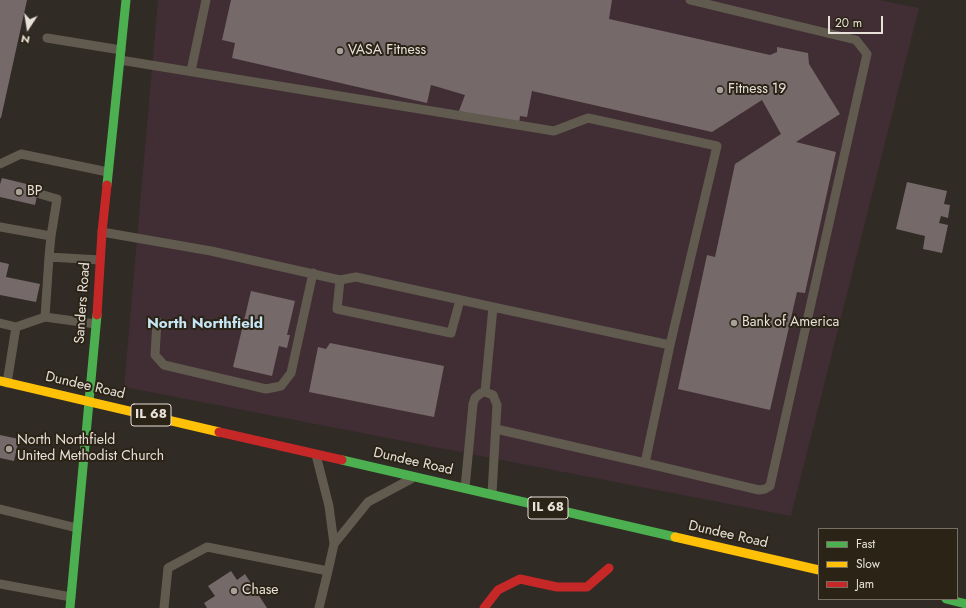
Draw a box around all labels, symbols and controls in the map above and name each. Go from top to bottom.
north arrow [8,8,48,48]
scale bar [830,8,885,34]
text: 20 m [835,14,862,32]
text: N [20,31,31,48]
place label: VASA Fitness [348,43,426,59]
marker: VASA Fitness [335,46,345,56]
place label: Fitness 19 [728,82,786,98]
marker: Fitness 19 [715,85,725,95]
place label: BP [27,184,42,200]
marker: BP [14,187,24,197]
street label: Sanders Road [72,262,94,344]
district label: North Northfield [147,315,263,333]
place label: Bank of America [742,315,839,331]
marker: Bank of America [729,318,739,328]
street label: Dundee Road [44,369,126,403]
road number: IL 68 [131,404,171,426]
place label: North Northfield United Methodist Church [17,433,164,466]
marker: North Northfield United Methodist Church [4,444,14,454]
street label: Dundee Road [372,445,454,479]
road number: IL 68 [528,497,568,519]
street label: Dundee Road [687,518,769,552]
legend [818,528,958,600]
text: Fast [856,535,875,553]
text: Slow [856,555,880,573]
text: Jam [856,575,874,593]
place label: Chase [242,583,279,599]
marker: Chase [229,586,239,596]

